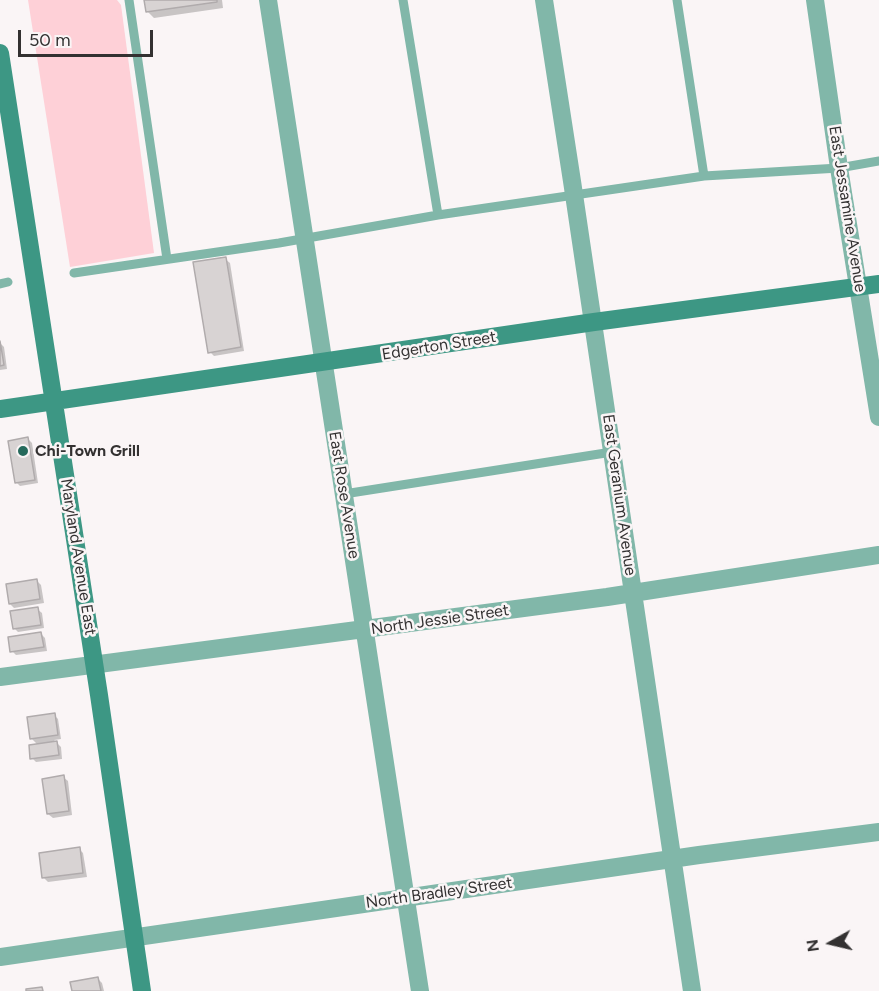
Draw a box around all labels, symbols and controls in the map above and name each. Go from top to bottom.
scale bar [21,18,156,56]
text: 50 m [29,29,71,51]
street label: East Jessamine Avenue [824,124,870,294]
street label: Edgerton Street [381,327,497,365]
street label: East Geranium Avenue [598,413,640,577]
street label: East Rose Avenue [324,430,364,560]
place label: Chi-Town Grill [35,441,140,461]
marker: Chi-Town Grill [16,444,30,458]
street label: Maryland Avenue East [56,477,100,637]
street label: North Jessie Street [370,601,510,639]
street label: North Bradley Street [364,873,514,913]
north arrow [801,913,861,973]
text: N [802,938,823,953]

